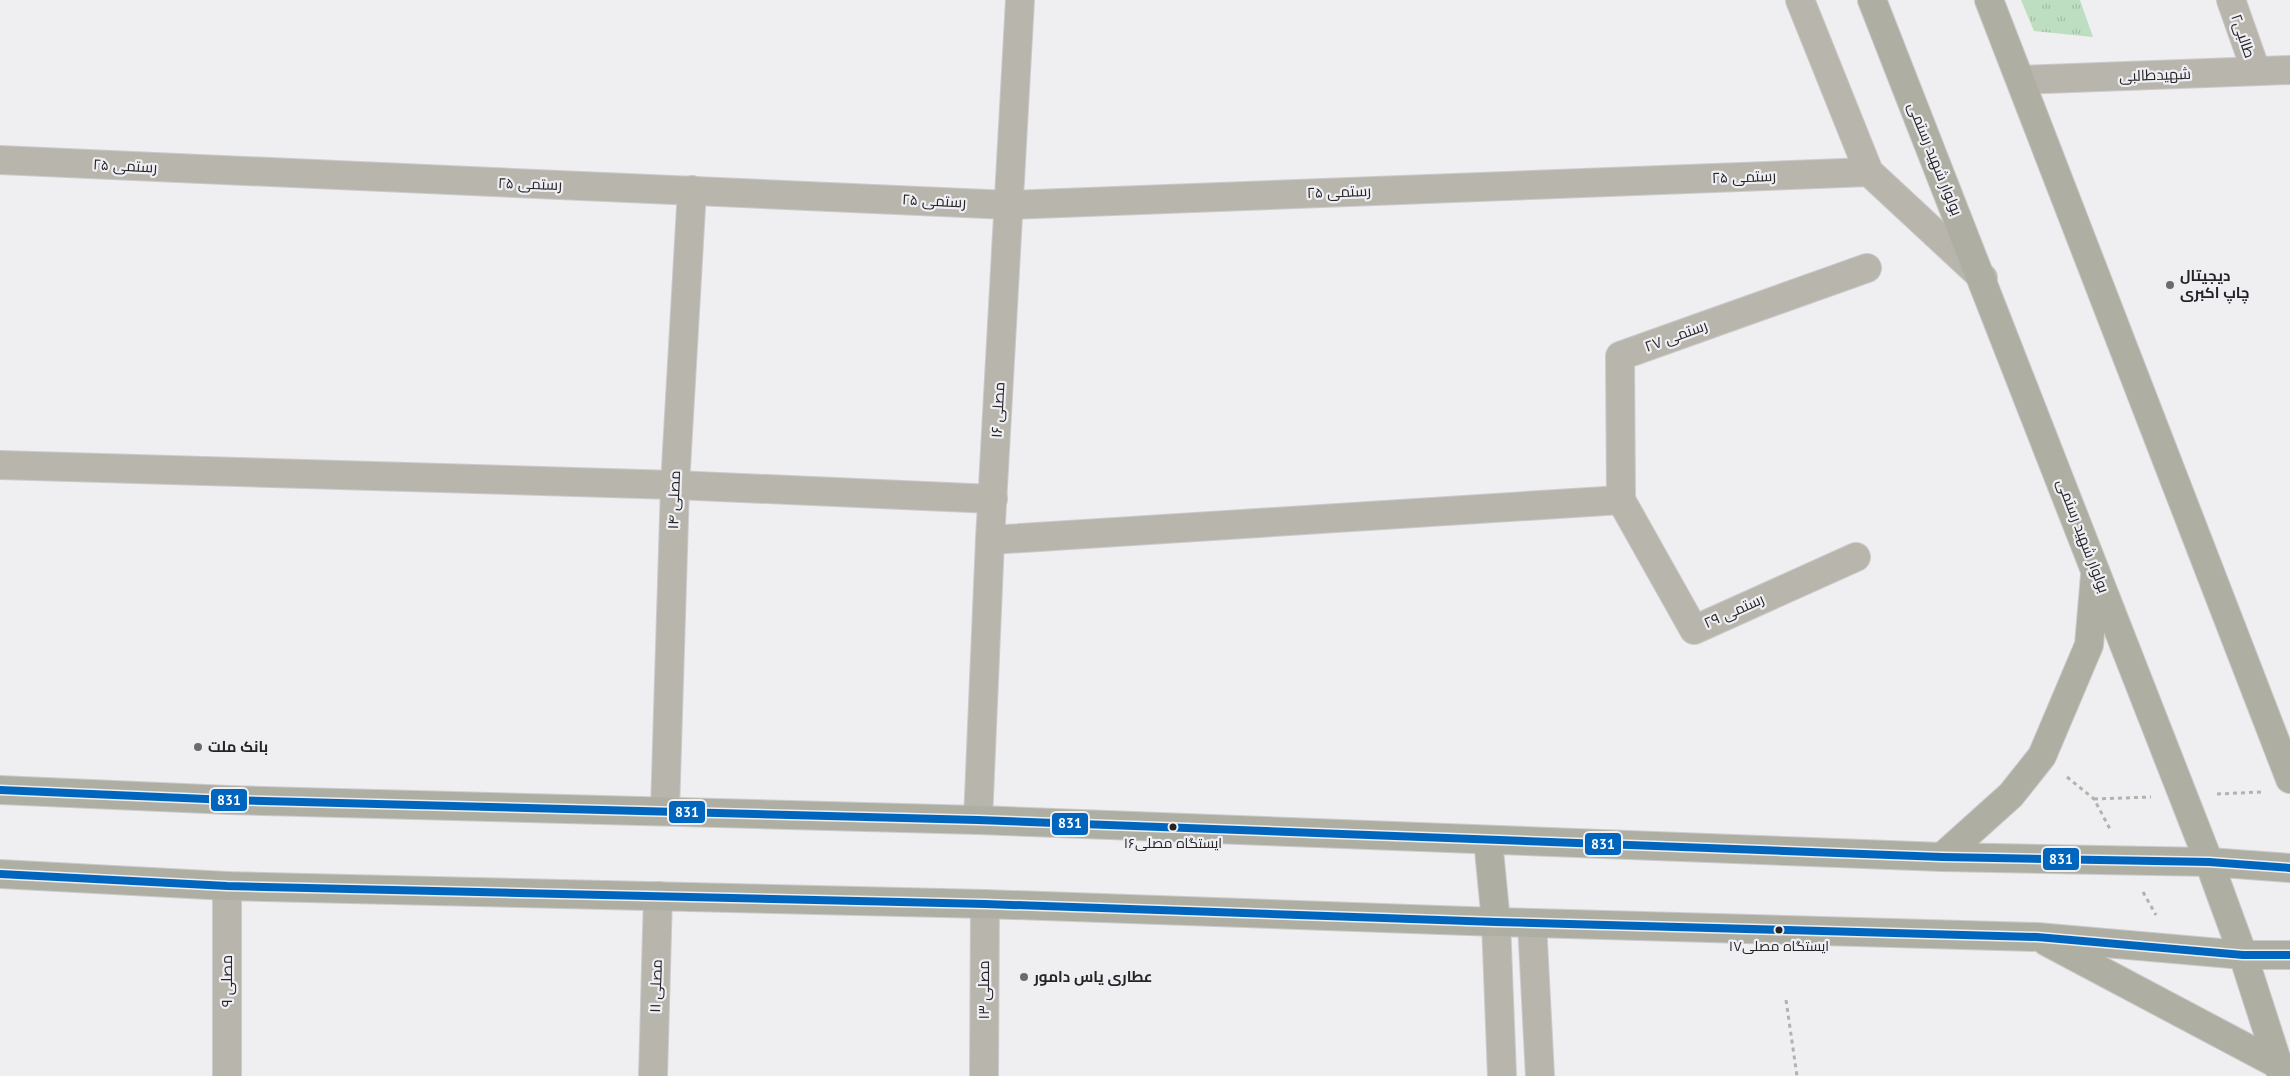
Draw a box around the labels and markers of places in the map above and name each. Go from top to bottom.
place label: دیجیتال چاپ اکبری [2180,266,2250,304]
marker: دیجیتال چاپ اکبری [2164,279,2176,291]
place label: بانک ملت [208,737,268,756]
marker: بانک ملت [192,741,204,753]
marker: ایستگاه مصلی۱۶ [1168,822,1178,832]
place label: ایستگاه مصلی۱۶ [1124,834,1222,852]
marker: ایستگاه مصلی۱۷ [1774,925,1784,935]
place label: ایستگاه مصلی۱۷ [1729,937,1829,955]
place label: عطاری یاس دامور [1033,967,1152,986]
marker: عطاری یاس دامور [1018,971,1030,983]

